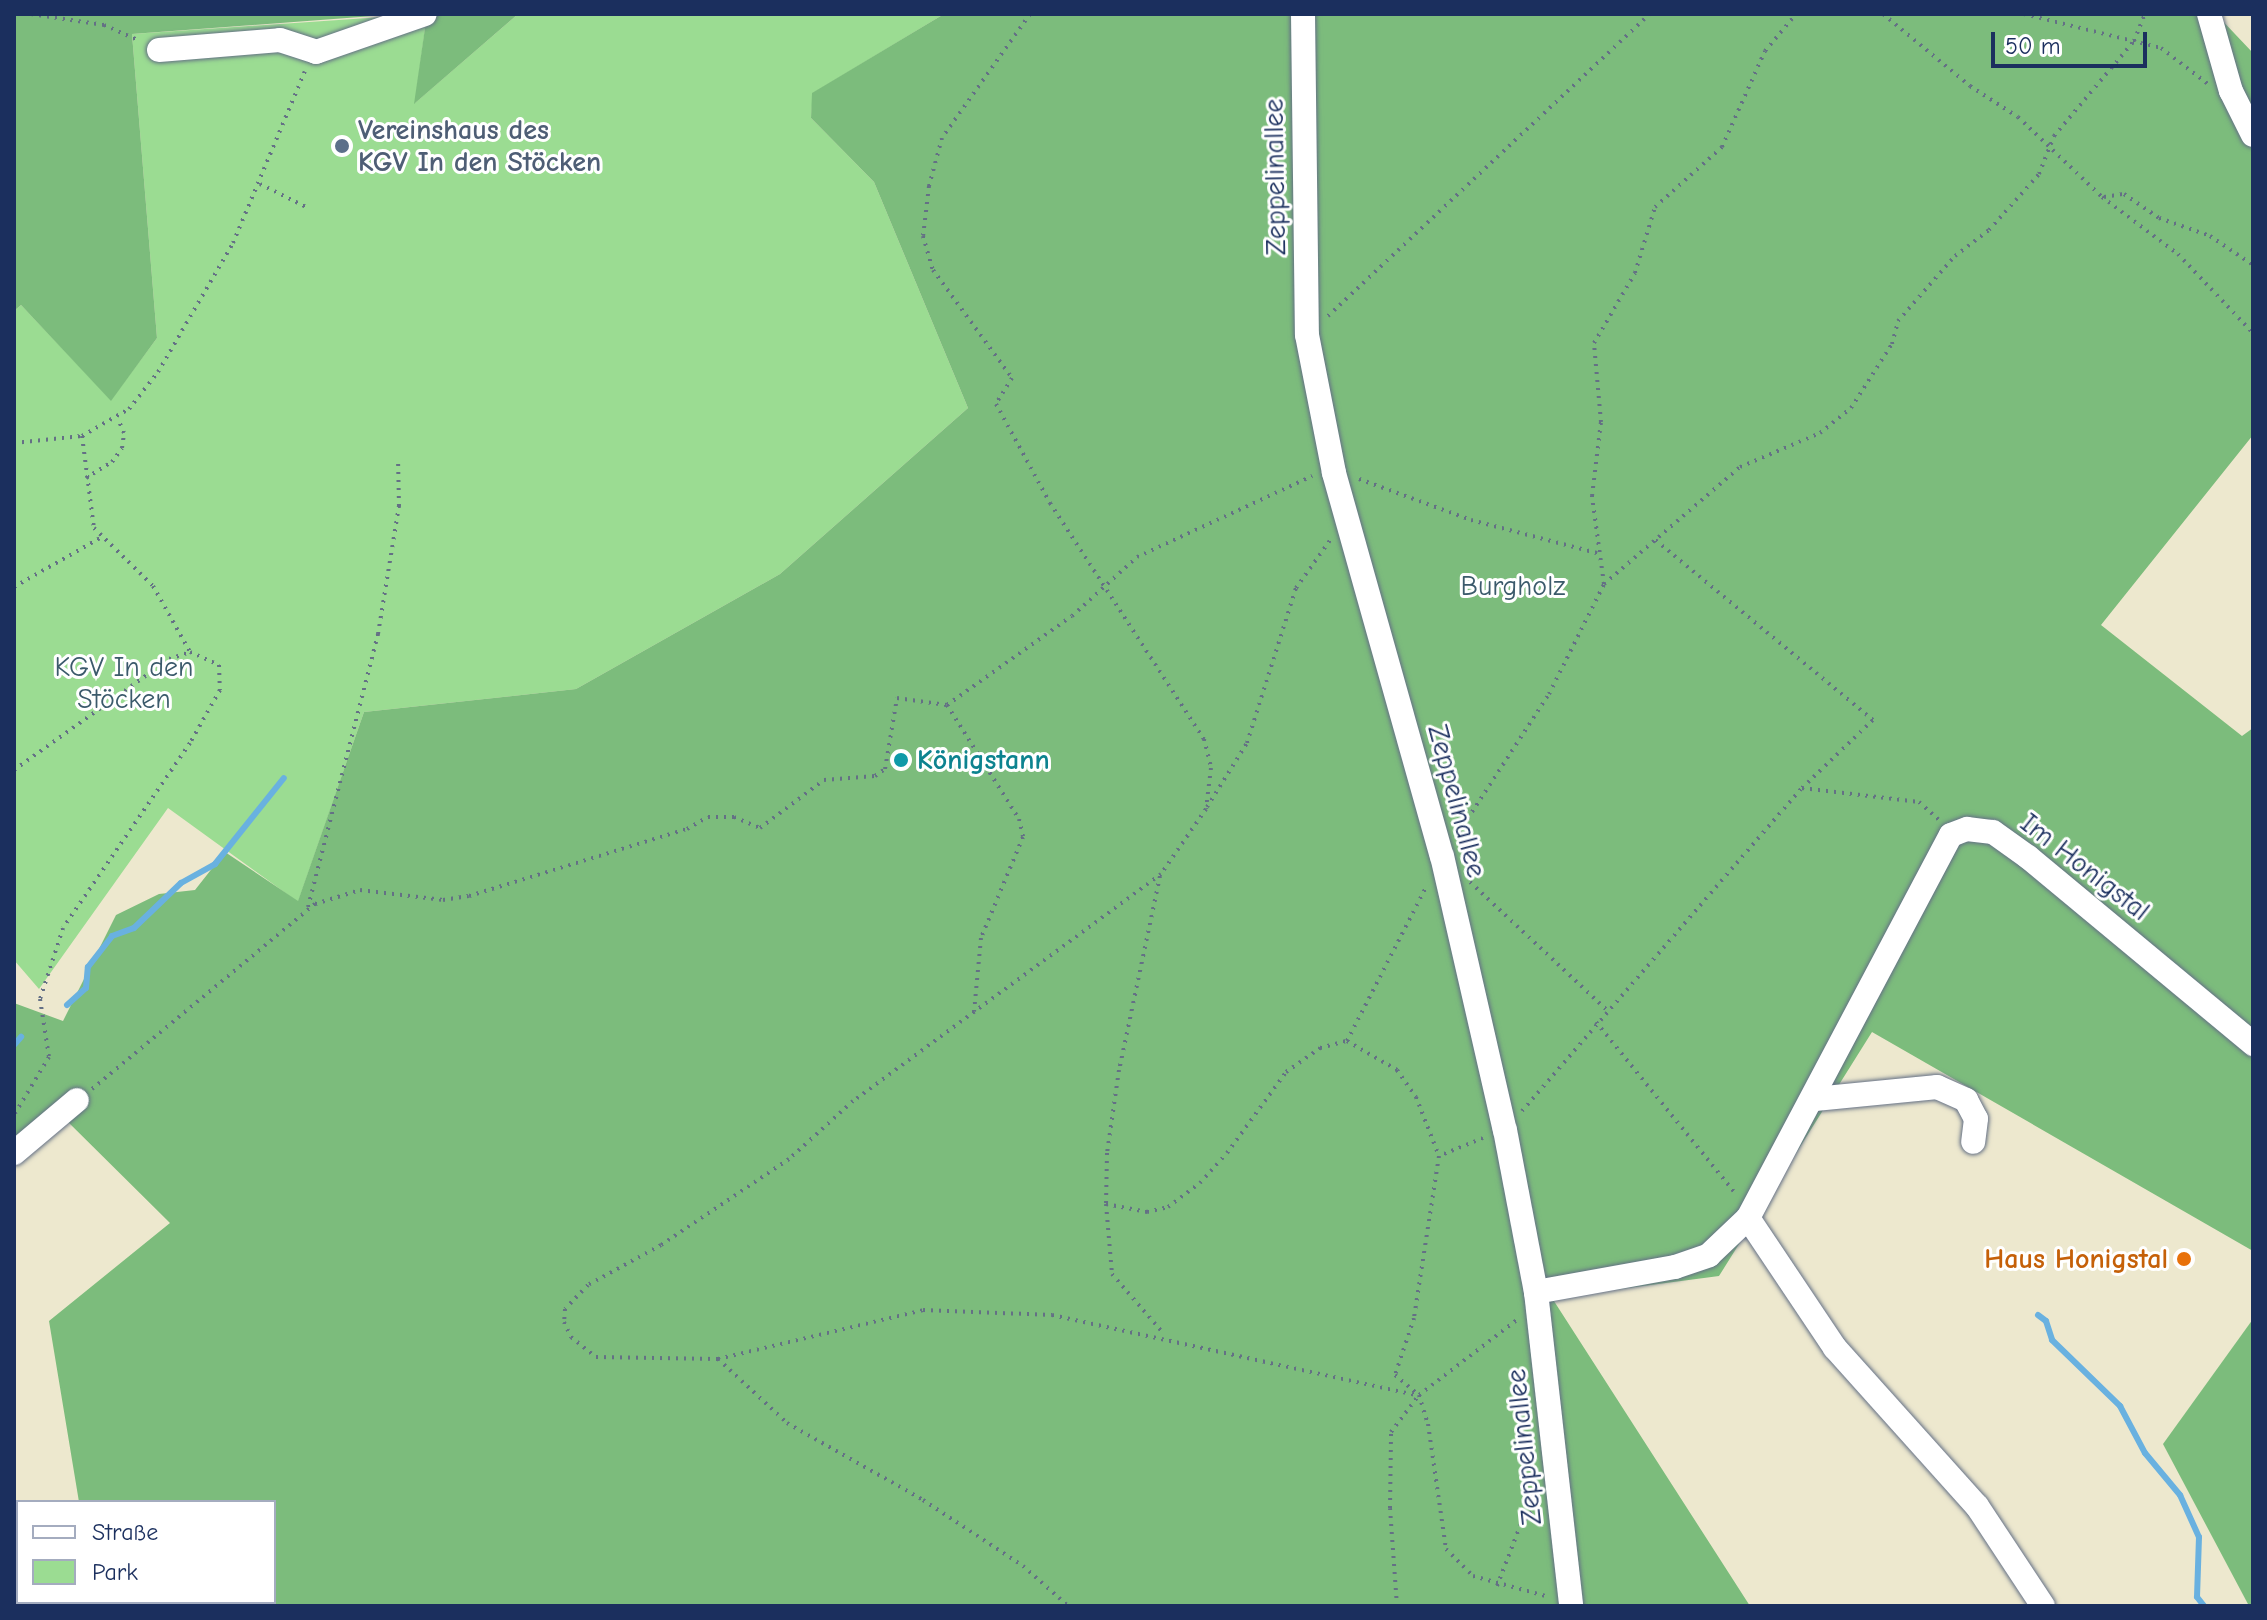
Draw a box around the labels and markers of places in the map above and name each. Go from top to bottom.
place label: Vereinshaus des KGV In den Stöcken [358,113,601,179]
marker: Vereinshaus des KGV In den Stöcken [333,137,351,155]
place label: Königstann [917,743,1050,777]
marker: Königstann [892,751,910,769]
place label: Haus Honigstal [1984,1242,2168,1276]
marker: Haus Honigstal [2175,1250,2193,1268]

